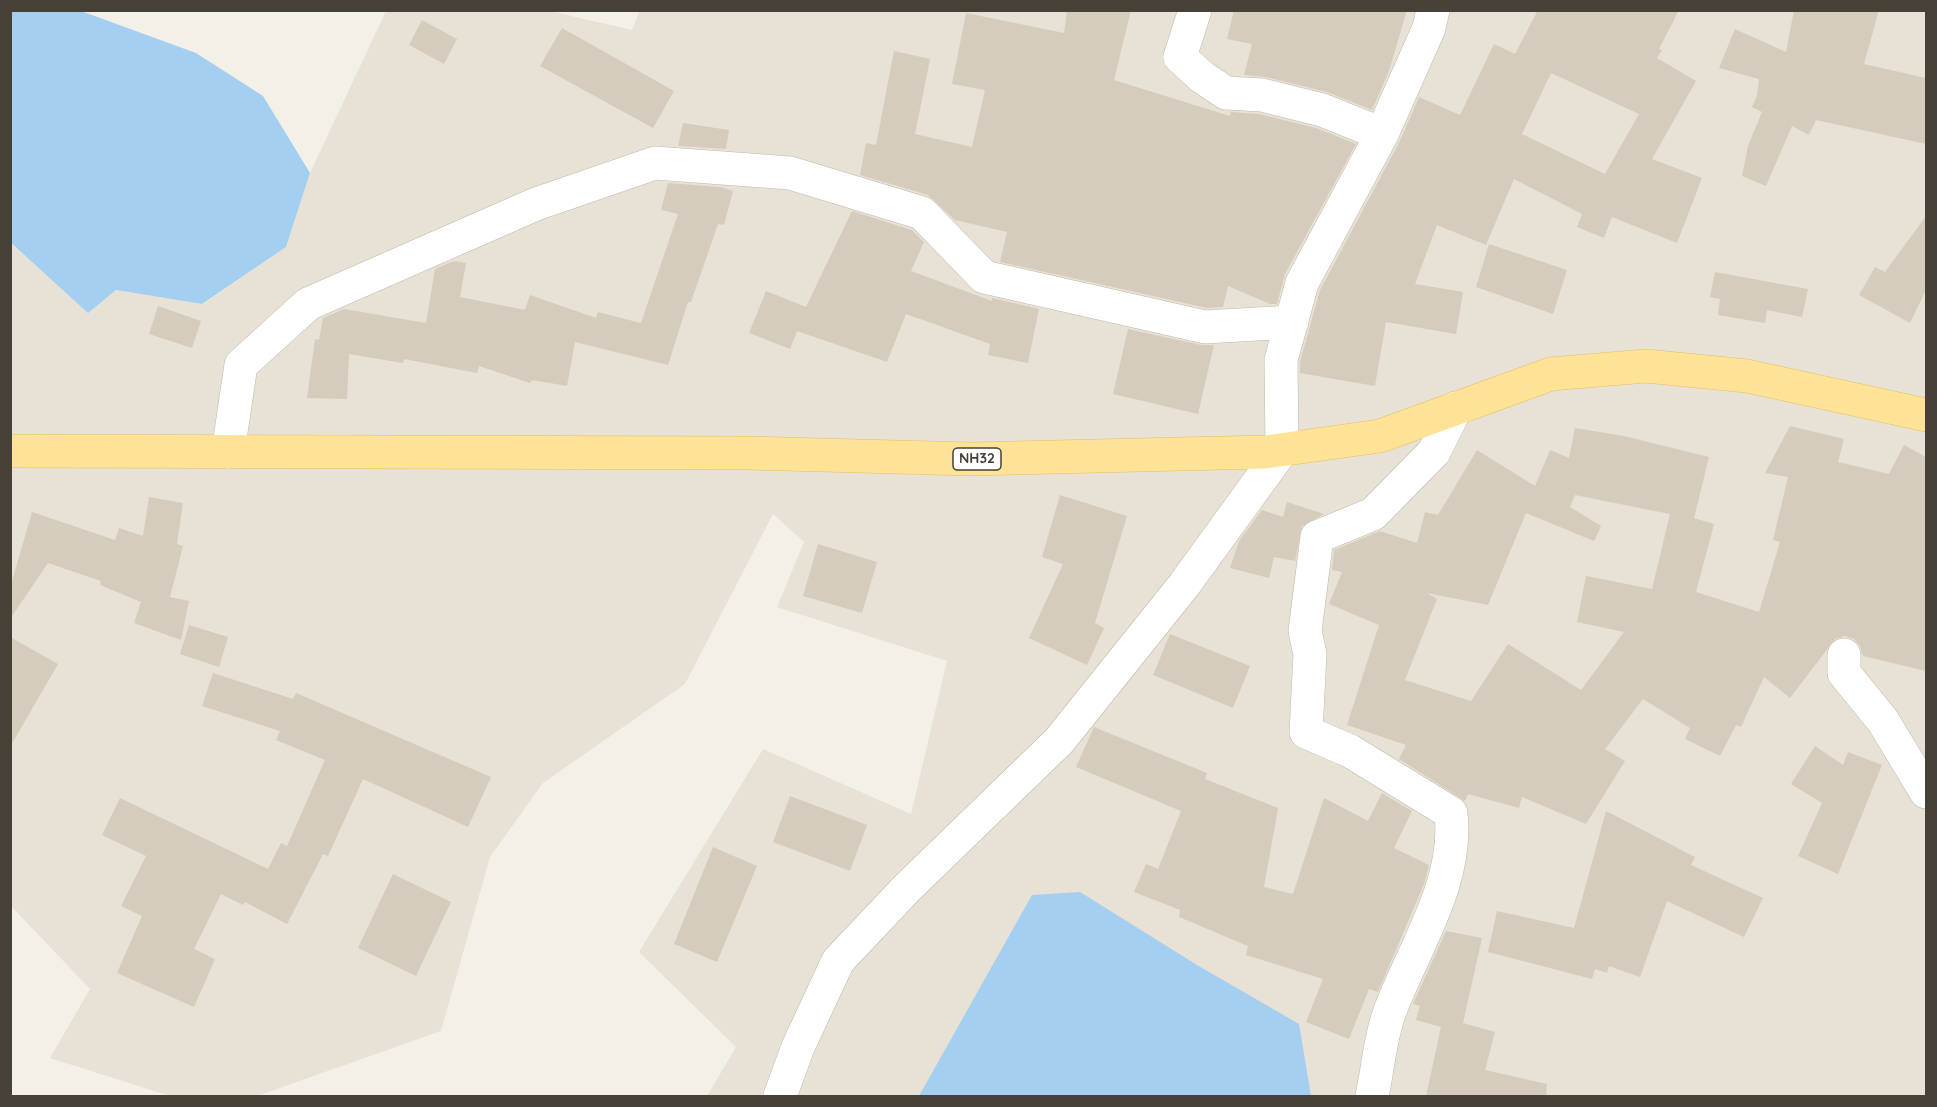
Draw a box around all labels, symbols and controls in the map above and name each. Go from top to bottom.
road number: NH32 [953,448,1001,470]

